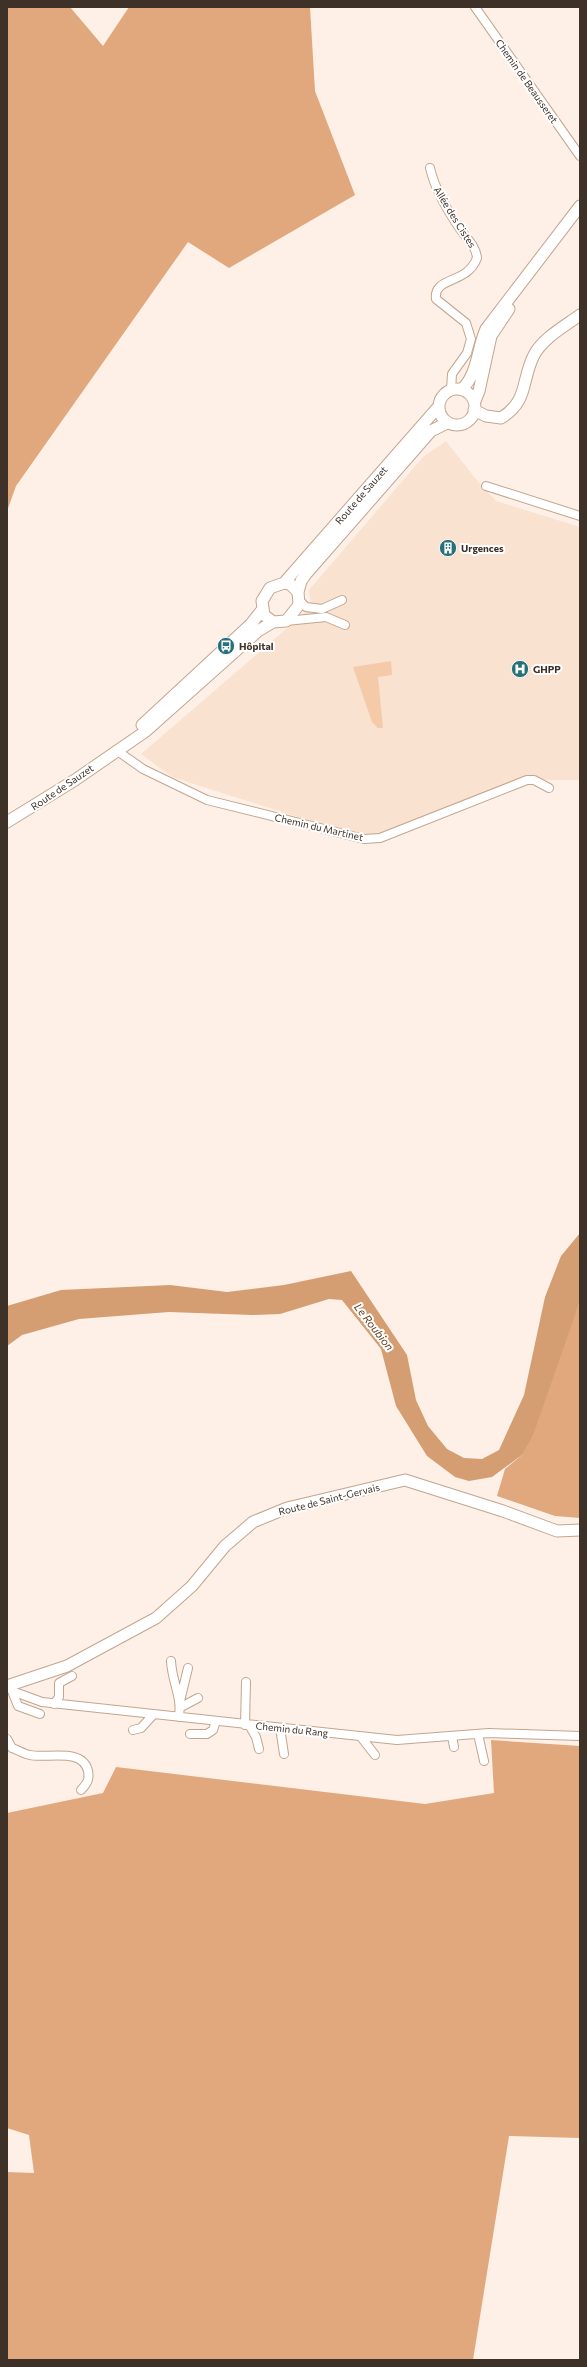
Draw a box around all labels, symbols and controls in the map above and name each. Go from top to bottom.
street label: Chemin de Beausseret [493,37,561,125]
street label: Allée des Cistes [431,184,479,250]
street label: Route de Sauzet [333,463,389,527]
building icon: Urgences [438,538,458,558]
place label: Urgences [461,542,504,554]
bus stop icon: Hôpital [216,636,236,656]
place label: Hôpital [239,640,274,652]
hospital icon: GHPP [510,659,530,679]
place label: GHPP [533,663,561,675]
street label: Route de Sauzet [28,762,96,812]
street label: Chemin du Martinet [274,811,364,843]
water label: Le Roubion [352,1301,397,1353]
street label: Route de Saint-Gervais [277,1481,381,1517]
street label: Chemin du Rang [255,1719,330,1739]

